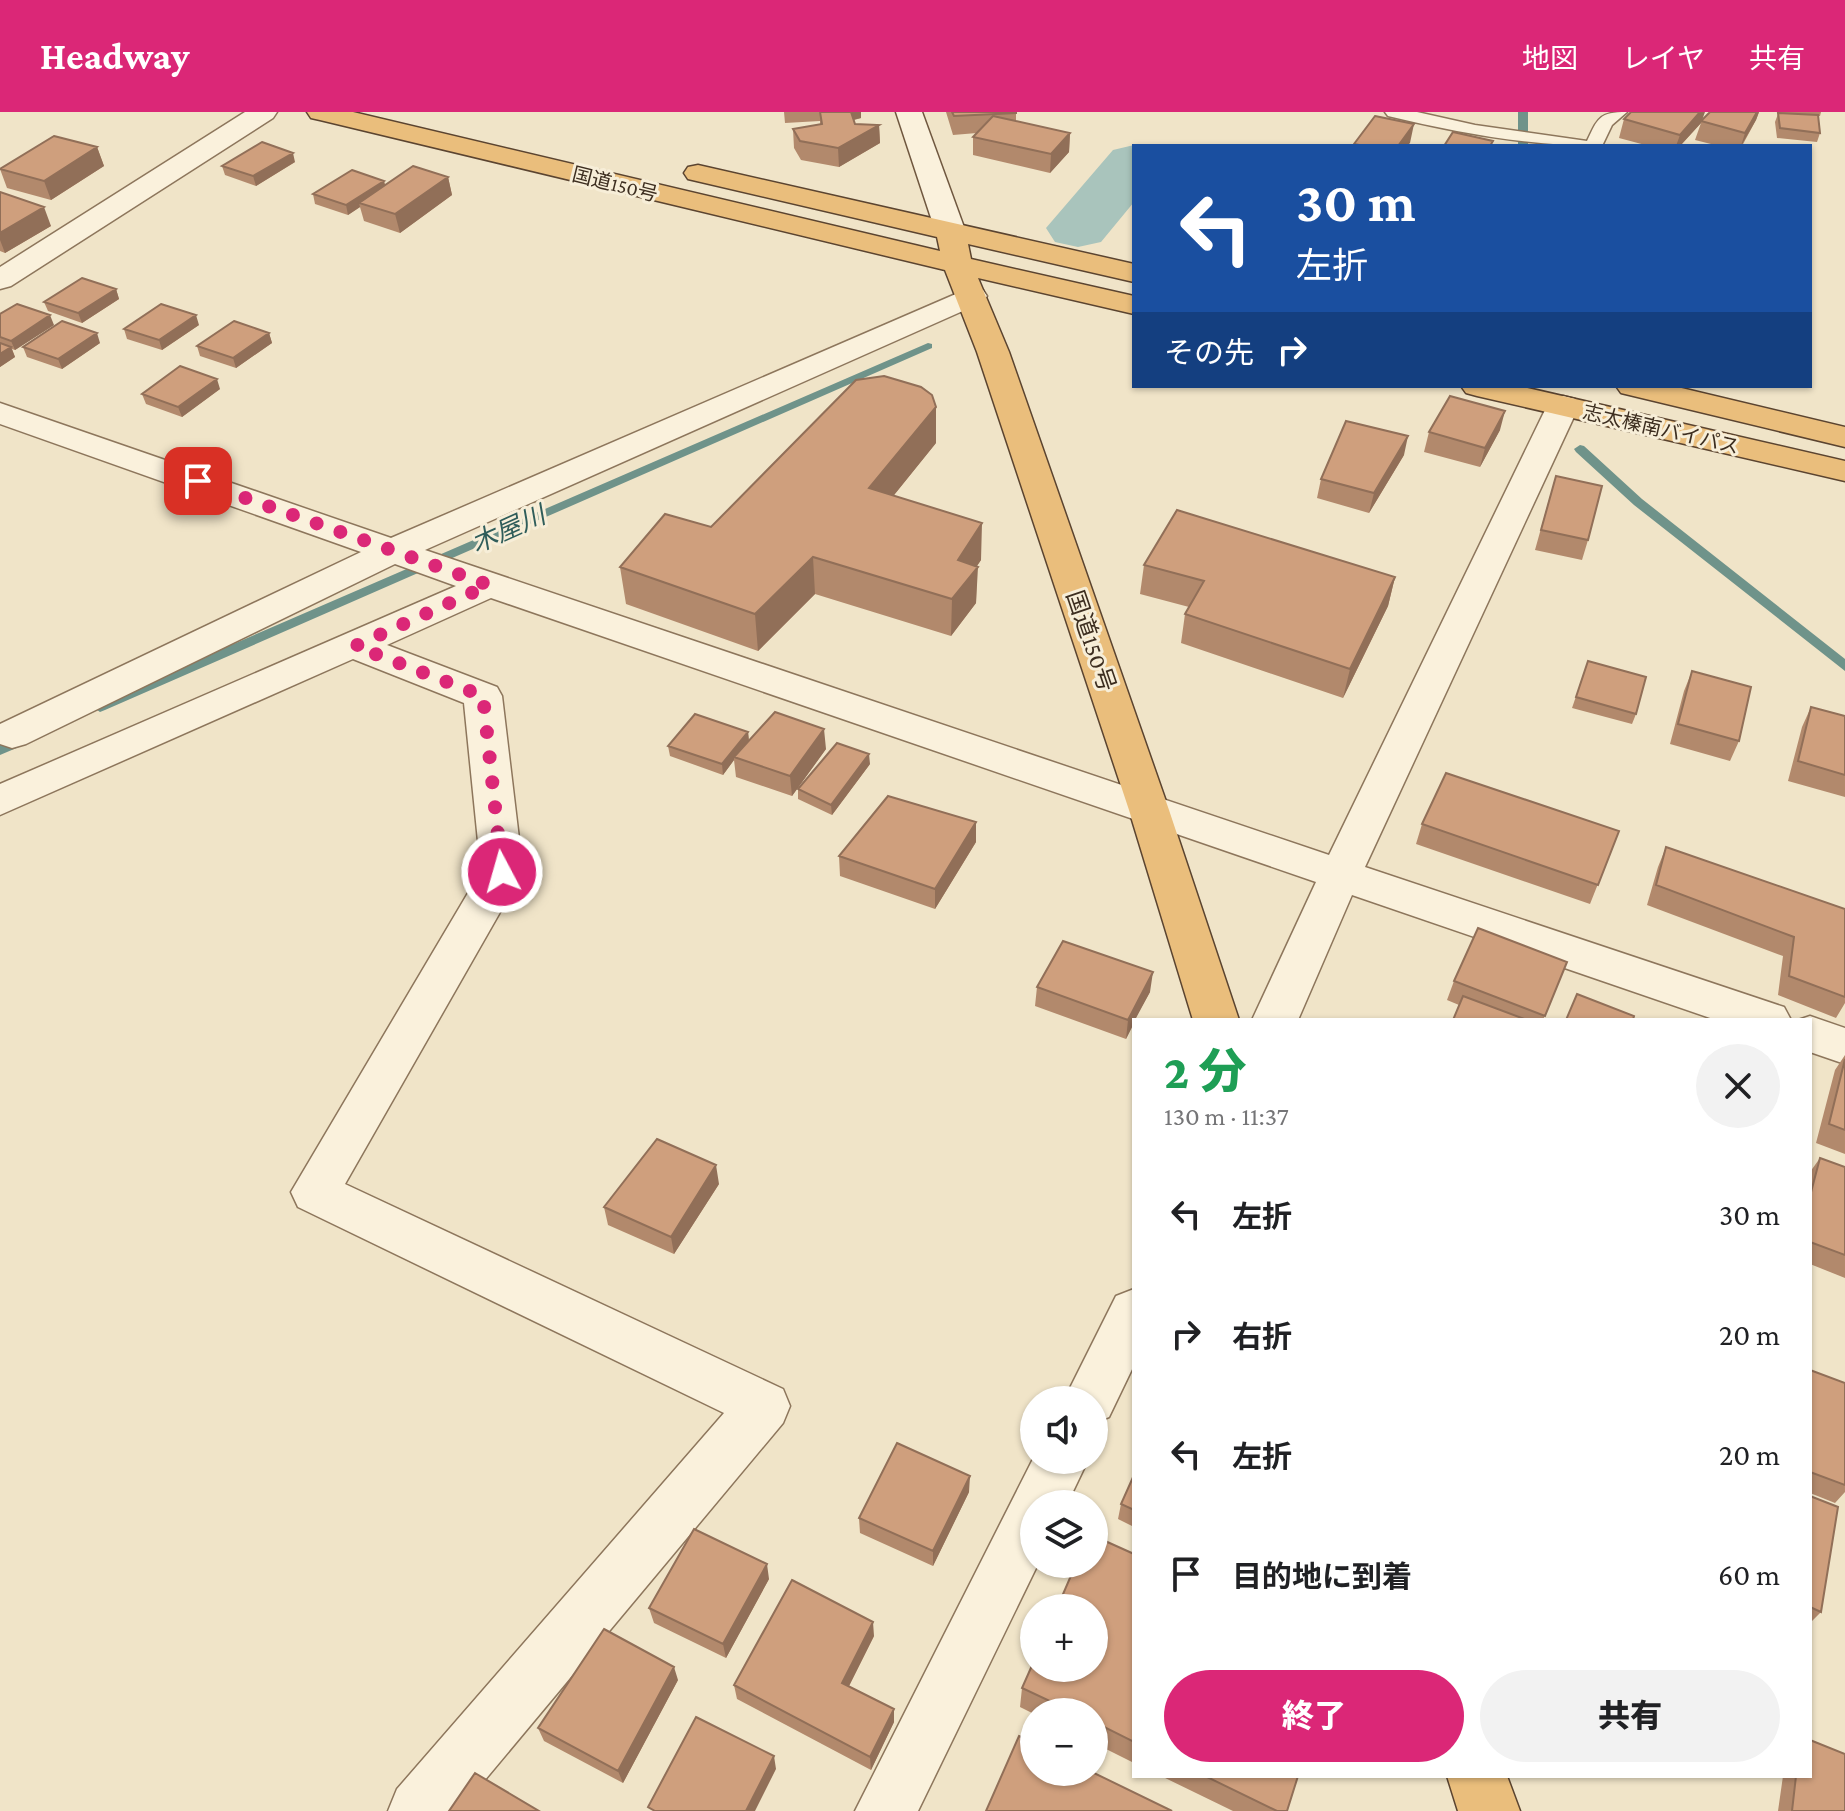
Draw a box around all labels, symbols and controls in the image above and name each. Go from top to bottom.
text: Headway [40,35,190,77]
text: 地図 [1522,43,1578,74]
text: レイヤ [1622,43,1705,74]
text: 共有 [1749,43,1805,74]
street label: 国道150号 [570,163,660,205]
text: 30 m [1296,171,1416,233]
icon: left [1164,176,1268,280]
text: 左折 [1296,246,1368,286]
icon: right [1270,328,1314,372]
text: その先 [1164,336,1254,369]
street label: 志太榛南バイパス [1581,400,1741,458]
pin [164,447,232,515]
icon: arrive [176,459,220,503]
water label: 木屋川 [467,499,552,559]
street label: 国道150号 [1062,587,1121,695]
position arrow [460,830,544,914]
button: close [1696,1044,1780,1128]
text: 2 分 [1164,1045,1246,1098]
text: 130 m · 11:37 [1164,1102,1289,1131]
icon: left [1164,1192,1208,1236]
text: 30 m [1719,1198,1780,1231]
text: 左折 [1232,1200,1292,1233]
icon: right [1164,1312,1208,1356]
text: 20 m [1719,1318,1780,1351]
text: 右折 [1232,1320,1292,1353]
map controls [1020,1386,1108,1786]
button: sound [1020,1386,1108,1474]
icon: left [1164,1432,1208,1476]
text: 20 m [1719,1438,1780,1471]
text: 左折 [1232,1440,1292,1473]
button: layers [1020,1490,1108,1578]
icon: arrive [1164,1552,1208,1596]
text: 60 m [1718,1558,1780,1591]
text: 目的地に到着 [1232,1560,1412,1593]
button: + [1020,1594,1108,1682]
button: 終了 [1164,1670,1464,1762]
button: 共有 [1480,1670,1780,1762]
button: − [1020,1698,1108,1786]

